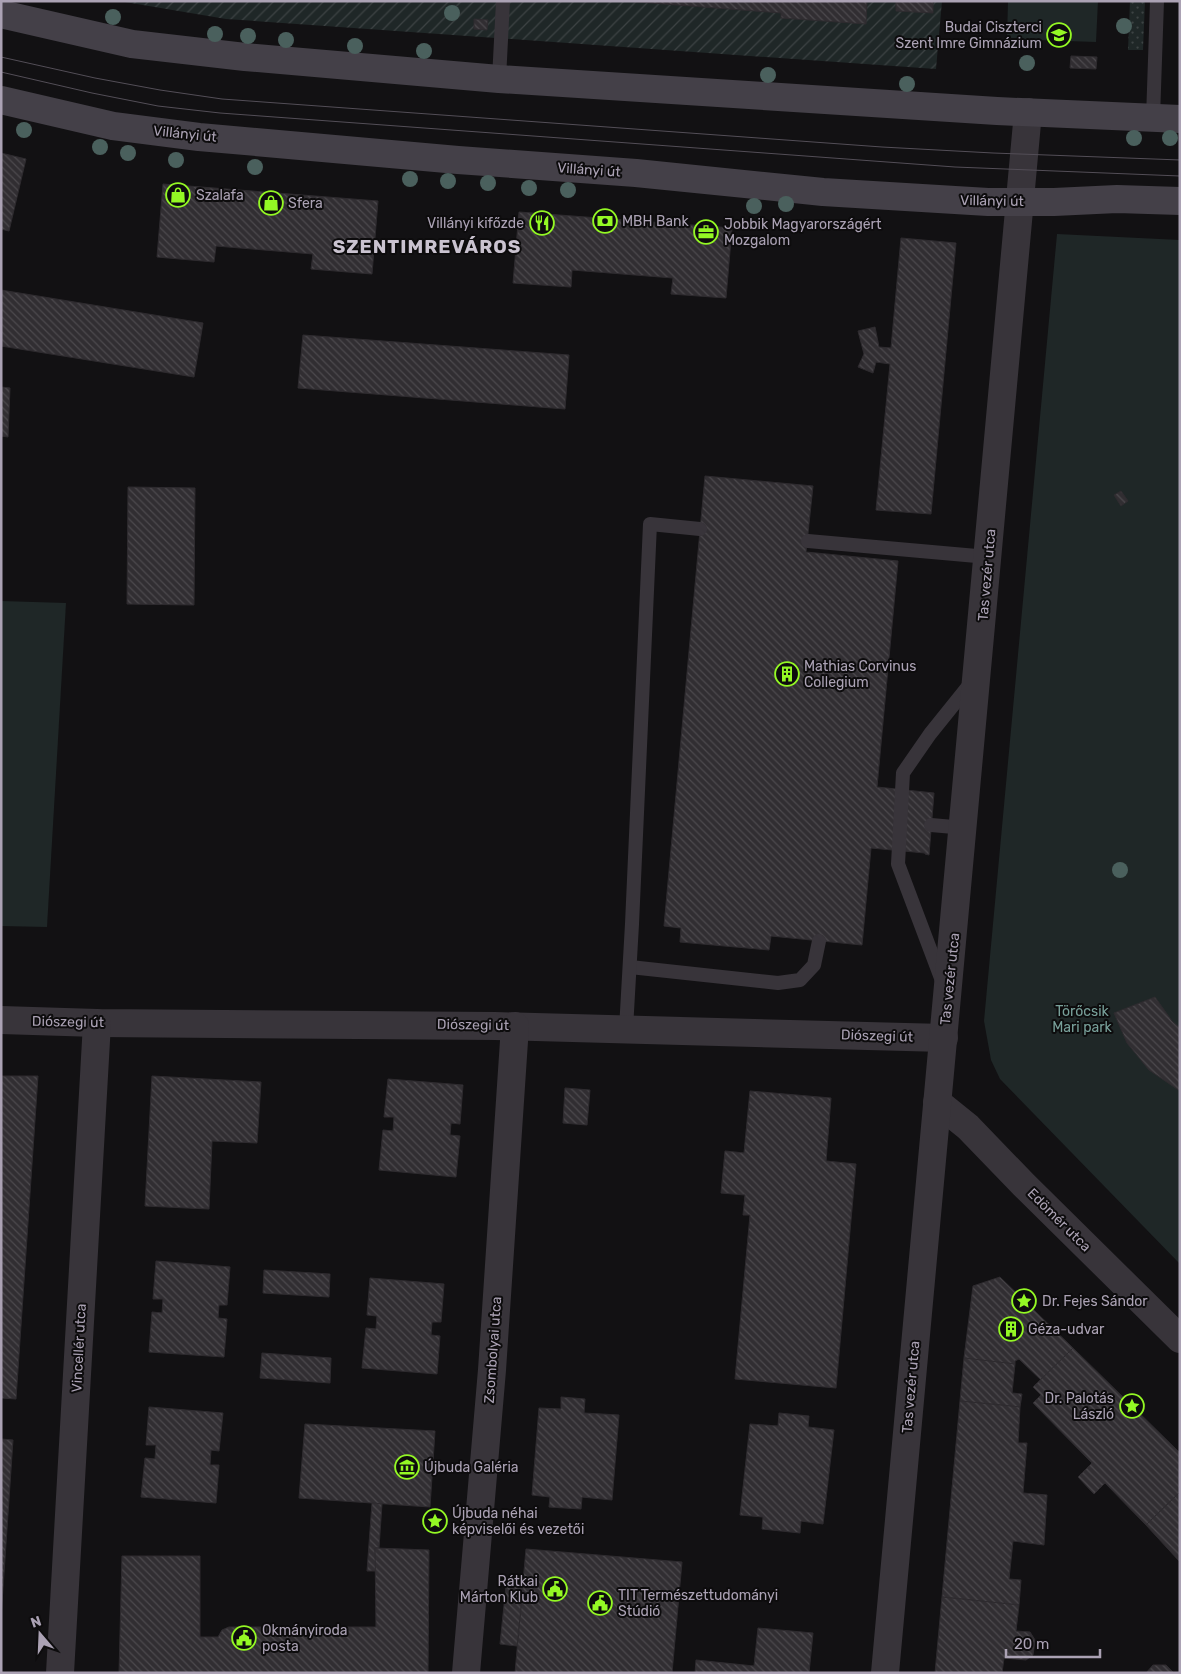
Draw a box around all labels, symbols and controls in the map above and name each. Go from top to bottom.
place label: Budai Ciszterci Szent Imre Gimnázium [895,19,1042,52]
school or university icon: Budai Ciszterci Szent Imre Gimnázium [1046,22,1072,48]
street label: Villányi út [152,122,218,146]
street label: Villányi út [557,159,622,181]
shop icon: Szalafa [165,182,191,208]
place label: Szalafa [196,187,244,204]
shop icon: Sfera [258,190,284,216]
street label: Villányi út [960,192,1025,210]
place label: Sfera [288,195,323,212]
bank icon: MBH Bank [592,208,618,234]
restaurant icon: Villányi kifőzde [529,210,555,236]
place label: MBH Bank [622,213,689,230]
place label: Villányi kifőzde [427,215,524,232]
place label: Jobbik Magyarországért Mozgalom [724,216,882,249]
office icon: Jobbik Magyarországért Mozgalom [693,219,719,245]
district label: SZENTIMREVÁROS [333,235,521,258]
street label: Tas vezér utca [974,528,1000,622]
place label: Mathias Corvinus Collegium [804,658,916,691]
building icon: Mathias Corvinus Collegium [774,661,800,687]
street label: Tas vezér utca [937,932,963,1026]
park label: Törőcsik Mari park [1052,1003,1113,1036]
street label: Diószegi út [32,1013,105,1031]
street label: Diószegi út [437,1016,510,1034]
street label: Diószegi út [841,1026,914,1046]
street label: Edömér utca [1024,1185,1094,1255]
place icon: Dr. Fejes Sándor [1011,1288,1037,1314]
place label: Dr. Fejes Sándor [1042,1293,1148,1310]
street label: Zsombolyai utca [481,1296,505,1404]
street label: Vincellér utca [68,1303,90,1393]
building icon: Géza-udvar [998,1316,1024,1342]
place label: Géza-udvar [1028,1321,1105,1338]
street label: Tas vezér utca [898,1340,924,1434]
place label: Dr. Palotás László [1045,1390,1114,1423]
place icon: Dr. Palotás László [1119,1393,1145,1419]
museum icon: Újbuda Galéria [394,1454,420,1480]
place label: Újbuda Galéria [424,1458,519,1476]
place label: Újbuda néhai képviselői és vezetői [452,1504,584,1538]
place icon: Újbuda néhai képviselői és vezetői [422,1508,448,1534]
place label: Rátkai Márton Klub [460,1573,538,1606]
public building icon: Rátkai Márton Klub [542,1576,568,1602]
place label: TIT Természettudományi Stúdió [618,1587,778,1620]
public building icon: TIT Természettudományi Stúdió [587,1590,613,1616]
north arrow [15,1609,65,1659]
text: N [28,1613,43,1632]
place label: Okmányiroda posta [262,1622,348,1655]
public building icon: Okmányiroda posta [231,1625,257,1651]
scale bar [1006,1626,1100,1658]
text: 20 m [1014,1635,1049,1653]

